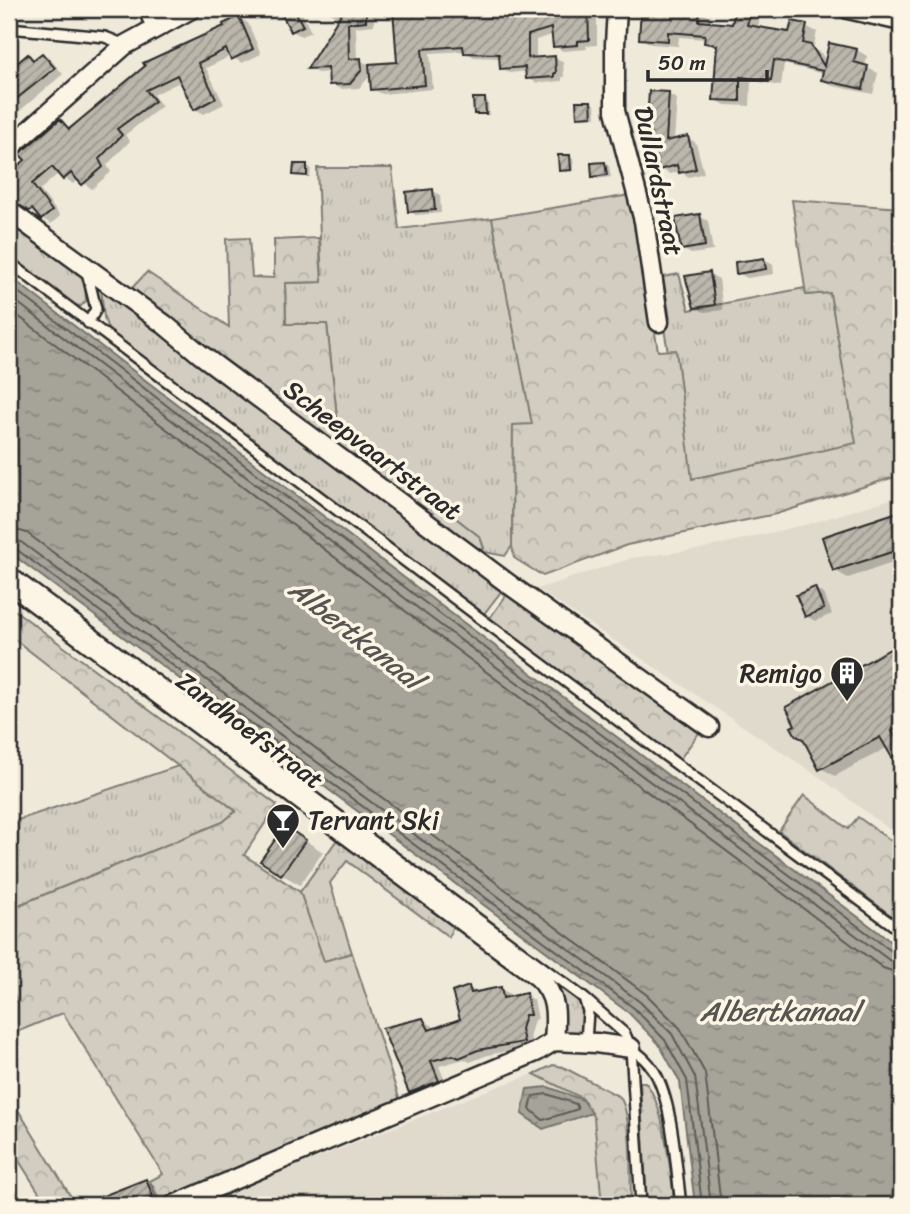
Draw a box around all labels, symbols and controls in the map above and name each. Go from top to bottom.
scale bar [648,38,766,82]
text: 50 m [658,44,706,82]
street label: Dullardstraat [621,102,697,260]
street label: Scheepvaartstraat [274,367,472,533]
water label: Albertkanaal [277,565,438,707]
place label: Remigo [740,650,822,696]
building icon: Remigo [828,654,866,703]
street label: Zandhoefstraat [166,659,334,801]
place label: Tervant Ski [308,797,440,843]
bar icon: Tervant Ski [264,801,302,850]
water label: Albertkanaal [699,987,866,1036]

